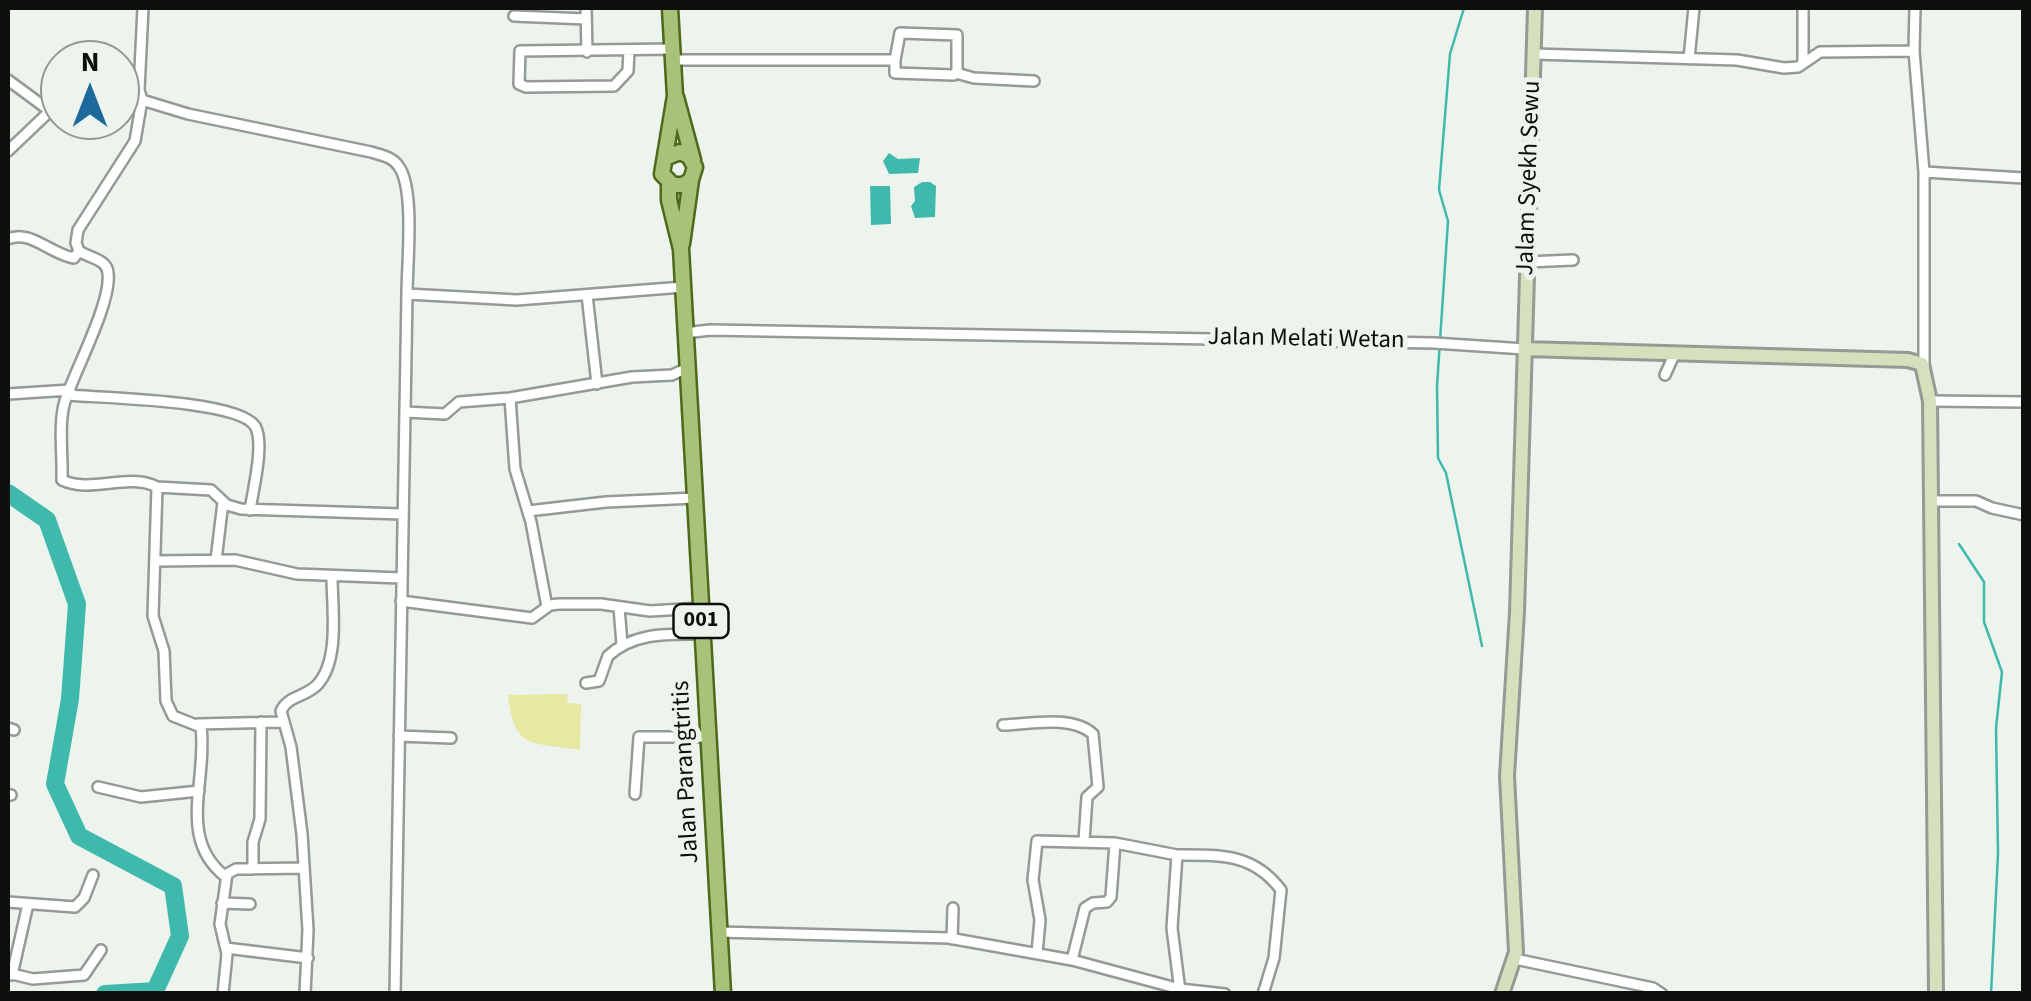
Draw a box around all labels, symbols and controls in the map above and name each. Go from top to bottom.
north arrow [40,40,140,140]
text: N [81,42,99,82]
street label: Jalam Syekh Sewu [1512,80,1548,276]
street label: Jalan Melati Wetan [1207,323,1405,357]
road number: 001 [674,604,728,638]
street label: Jalan Parangtritis [667,680,707,864]

